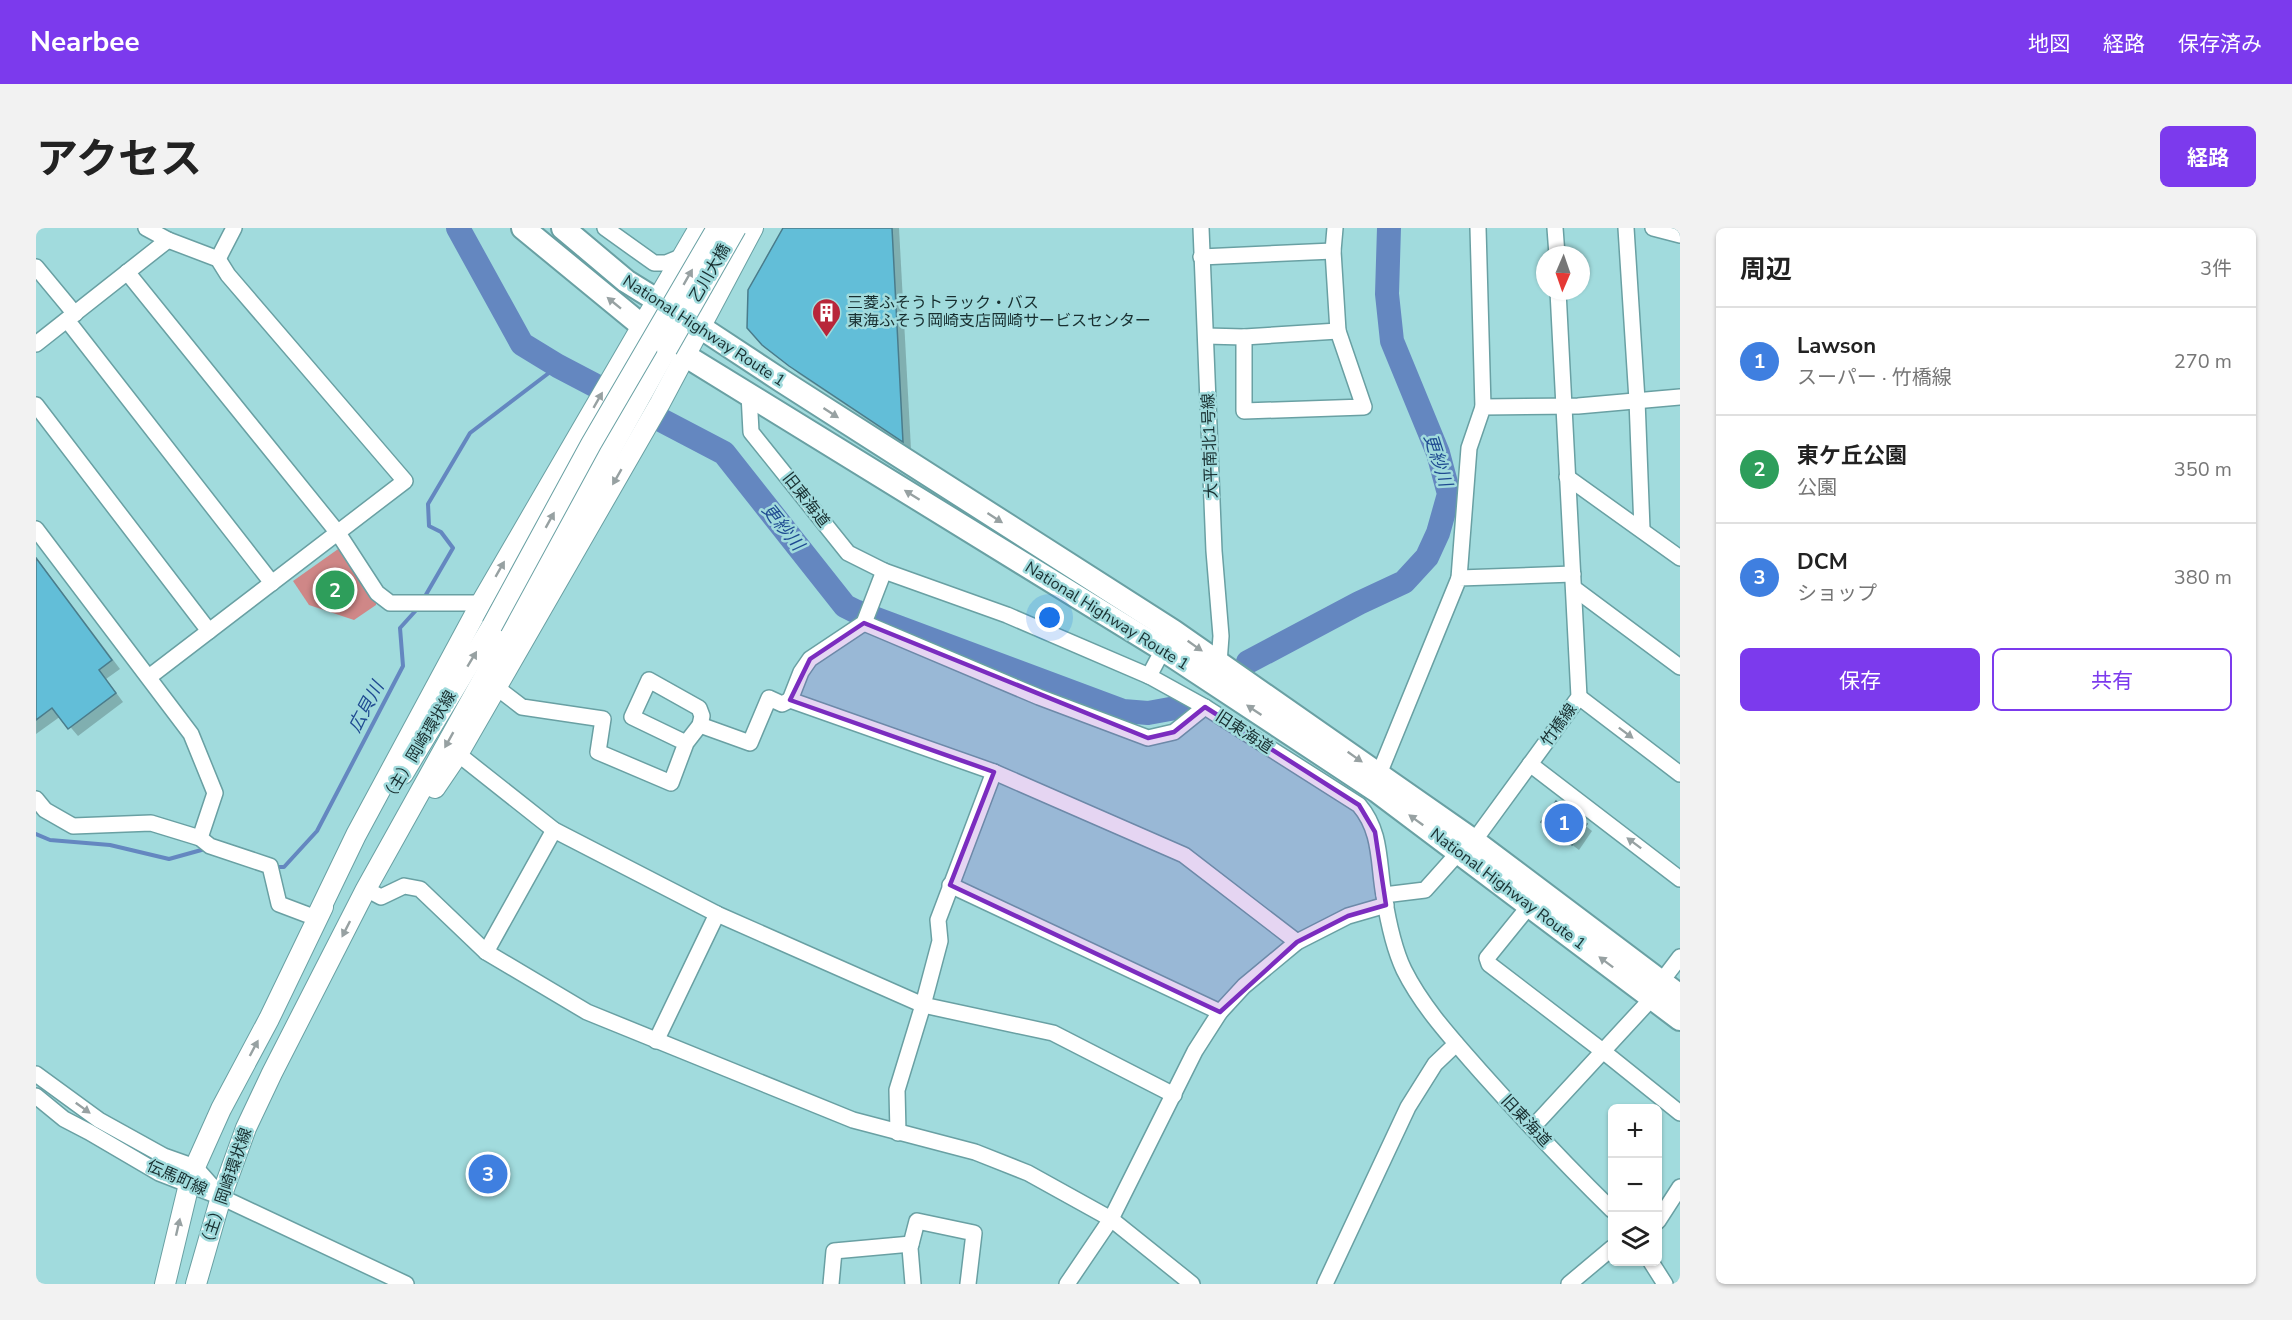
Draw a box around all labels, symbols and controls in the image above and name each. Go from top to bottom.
text: Nearbee [30,23,140,61]
text: 地図 [2028,30,2070,58]
text: 経路 [2103,30,2145,58]
text: 保存済み [2178,30,2262,58]
button: 経路 [2160,126,2256,187]
text: アクセス [36,131,202,188]
street label: 乙川大橋 [684,240,736,306]
north arrow [1536,246,1590,300]
text: 周辺 [1740,252,1792,287]
text: 3件 [2200,255,2232,282]
one-way arrow [683,268,693,285]
street label: National Highway Route 1 [619,270,789,392]
place label: 三菱ふそうトラック・バス 東海ふそう岡崎支店岡崎サービスセンター [847,292,1151,332]
one-way arrow [606,296,622,309]
building icon: 三菱ふそうトラック・バス 東海ふそう岡崎支店岡崎サービスセンター [810,296,842,338]
text: Lawson [1797,331,1876,361]
text: 1 [1754,348,1766,375]
text: 270 m [2174,348,2232,375]
text: スーパー · 竹橋線 [1797,364,1952,391]
one-way arrow [593,391,603,408]
street label: 大平南北1号線 [1197,393,1223,499]
one-way arrow [823,407,839,418]
water label: 更紗川 [1418,431,1458,491]
text: 東ケ丘公園 [1797,441,1907,471]
text: 2 [1754,456,1766,483]
text: 350 m [2174,456,2232,483]
street label: 旧東海道 [778,468,834,532]
one-way arrow [612,469,623,485]
text: 公園 [1797,474,1837,501]
one-way arrow [903,489,920,500]
water label: 更紗川 [757,498,811,557]
one-way arrow [545,511,555,528]
one-way arrow [987,512,1004,523]
text: DCM [1797,547,1848,577]
street label: National Highway Route 1 [1021,556,1193,676]
one-way arrow [495,560,505,577]
text: 3 [1754,564,1766,591]
text: 380 m [2174,564,2232,591]
pin: 2 [316,568,354,613]
text: ショップ [1797,580,1877,607]
your location [1035,603,1064,632]
one-way arrow [1186,640,1202,652]
button: 保存 [1740,648,1980,711]
button: 共有 [1992,648,2232,711]
one-way arrow [467,651,478,667]
water label: 広貝川 [343,676,390,736]
street label: （主）岡崎環状線 [377,686,461,808]
street label: 竹橋線 [1536,699,1582,751]
one-way arrow [1247,704,1263,716]
street label: 旧東海道 [1211,705,1277,759]
one-way arrow [1618,726,1633,738]
one-way arrow [444,731,454,748]
one-way arrow [1346,751,1362,763]
pin: 1 [1544,800,1583,846]
one-way arrow [1408,814,1423,826]
street label: National Highway Route 1 [1427,824,1589,954]
one-way arrow [1626,838,1641,850]
one-way arrow [341,921,350,938]
one-way arrow [1598,956,1614,968]
one-way arrow [249,1039,259,1056]
street label: 旧東海道 [1496,1090,1556,1152]
one-way arrow [75,1102,91,1114]
map controls [1608,1104,1662,1266]
button: + [1608,1104,1662,1158]
street label: （主）岡崎環状線 [195,1125,257,1253]
pin: 3 [468,1152,508,1196]
street label: 伝馬町線 [143,1155,211,1201]
button: − [1608,1158,1662,1212]
button: layers [1608,1212,1662,1266]
one-way arrow [174,1218,184,1236]

